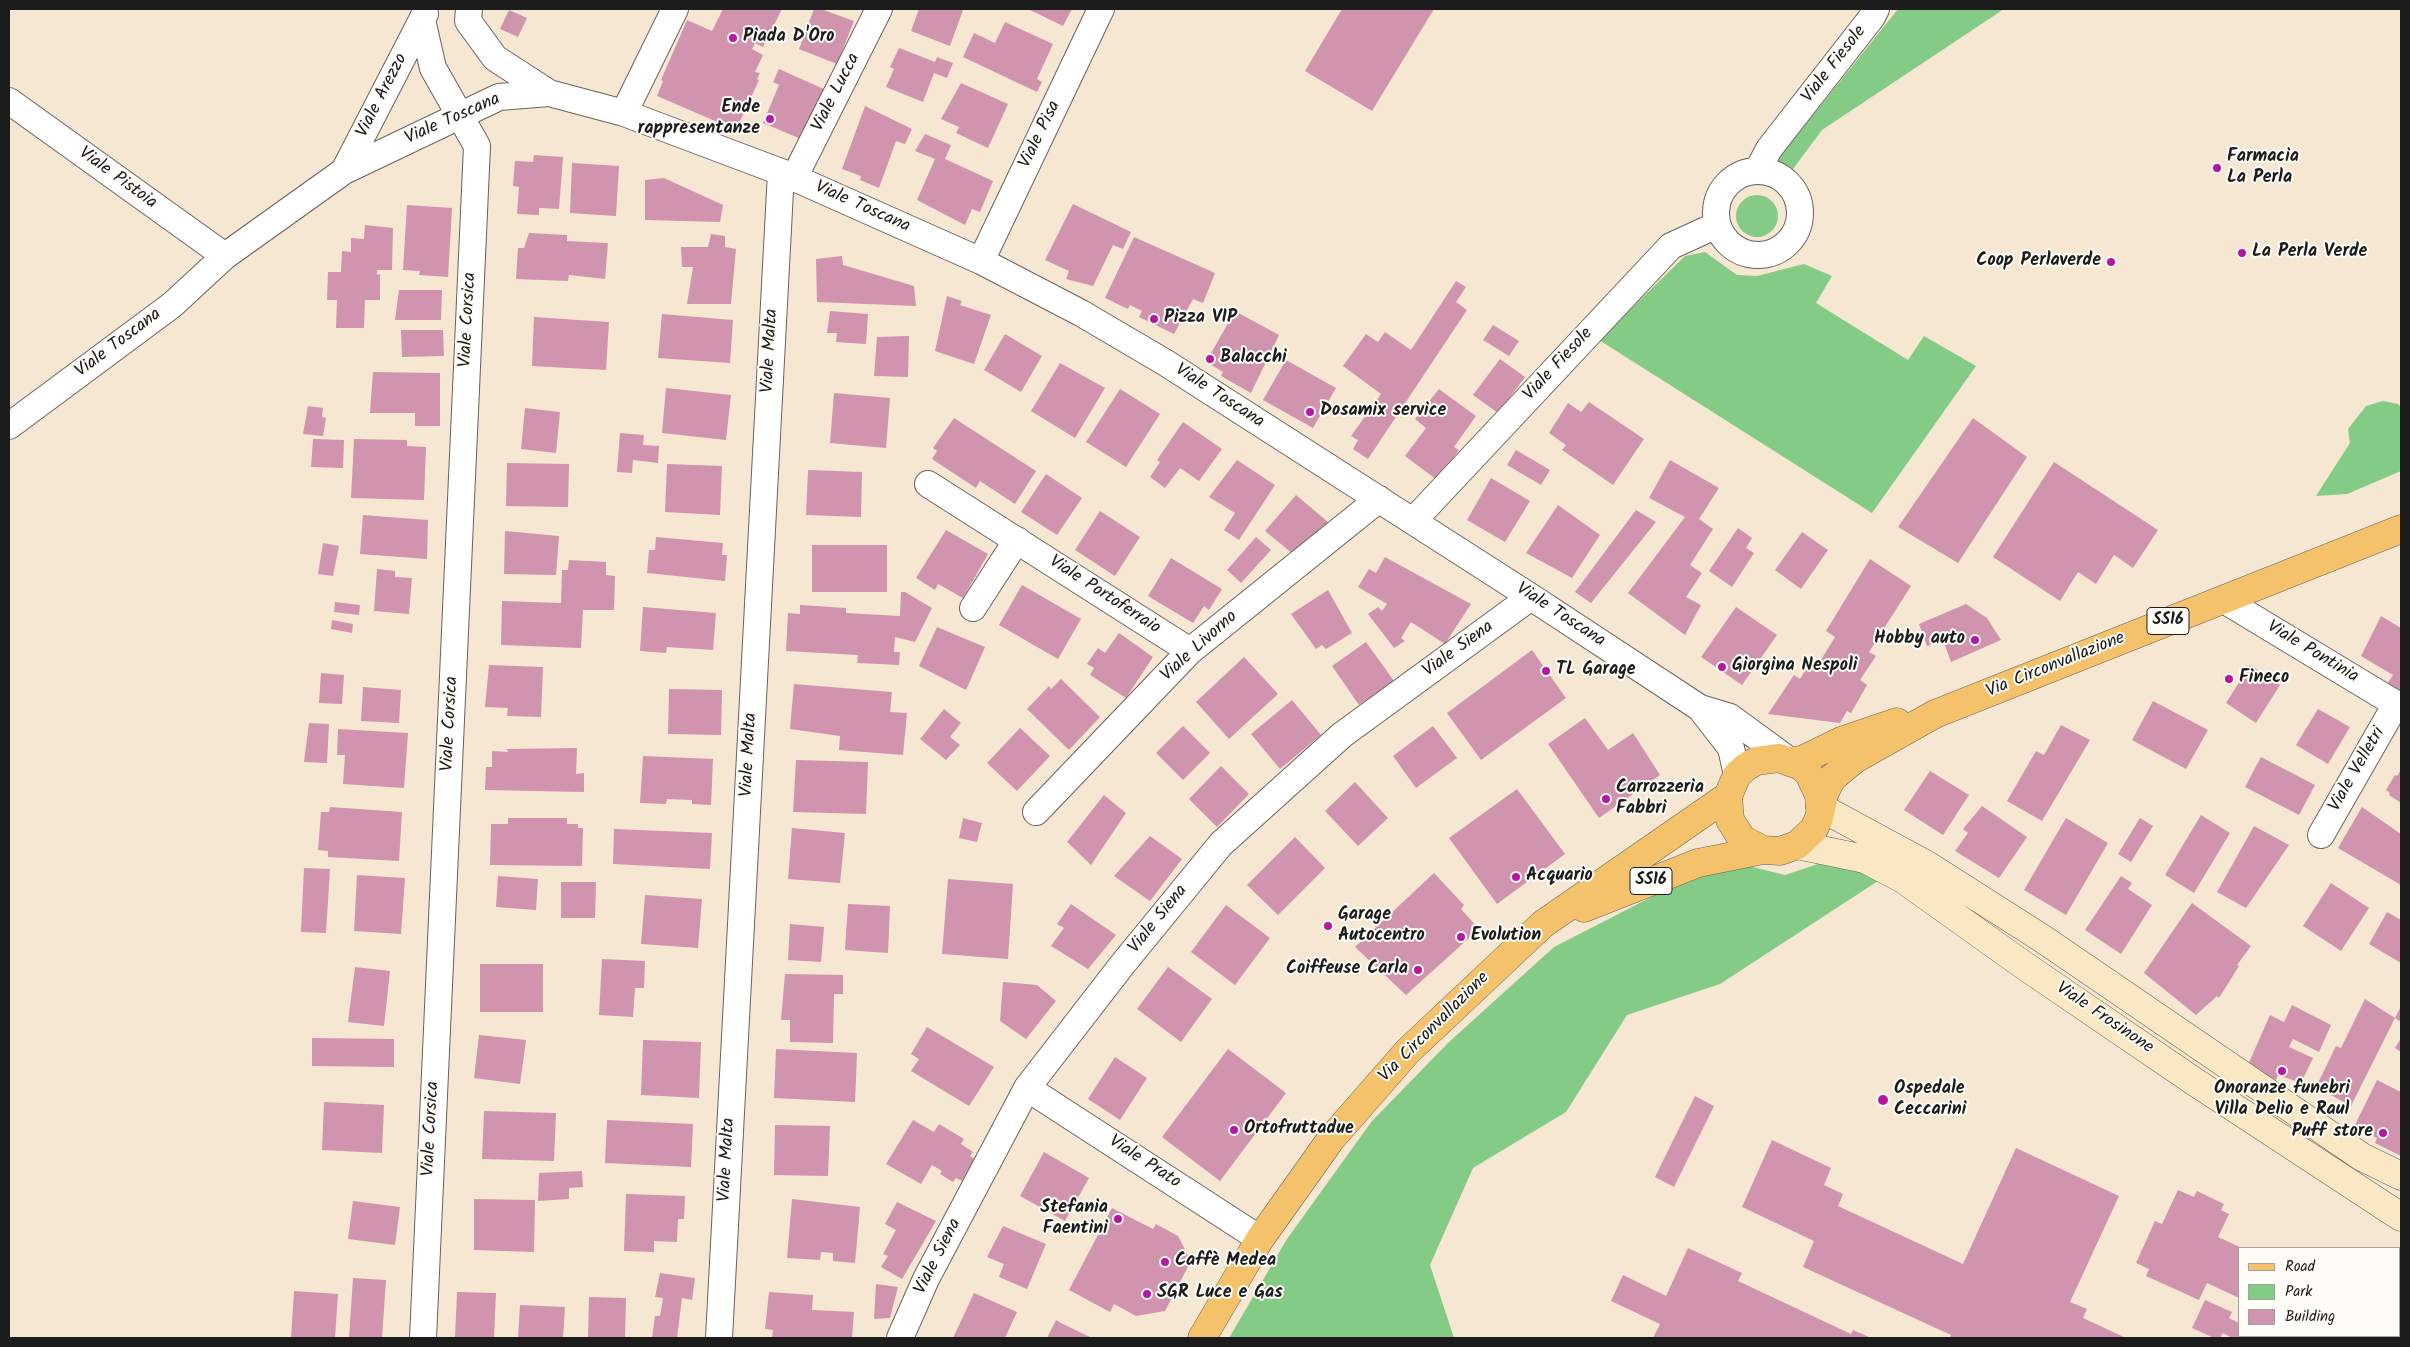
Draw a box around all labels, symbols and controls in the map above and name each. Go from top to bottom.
street label: Viale Fiesole [1798,22,1872,108]
place label: Piada D'Oro [743,27,834,49]
marker: Piada D'Oro [727,32,739,44]
street label: Viale Lucca [808,50,866,136]
street label: Viale Arezzo [353,51,413,141]
street label: Viale Toscana [402,89,504,151]
place label: Ende rappresentanze [638,98,760,140]
street label: Viale Pisa [1015,98,1067,172]
marker: Ende rappresentanze [764,113,776,125]
street label: Viale Pistoia [74,143,160,215]
place label: Farmacia La Perla [2227,147,2299,190]
marker: Farmacia La Perla [2211,162,2223,174]
street label: Viale Toscana [811,177,913,239]
place label: La Perla Verde [2252,242,2367,264]
marker: La Perla Verde [2236,247,2248,259]
place label: Coop Perlaverde [1976,251,2101,273]
marker: Coop Perlaverde [2105,256,2117,268]
street label: Viale Corsica [456,272,482,368]
street label: Viale Toscana [72,305,166,383]
street label: Viale Malta [758,308,784,394]
place label: Pizza VIP [1164,308,1237,330]
marker: Pizza VIP [1148,313,1160,325]
street label: Viale Fiesole [1520,324,1598,406]
place label: Balacchi [1220,348,1287,370]
marker: Balacchi [1204,353,1216,365]
street label: Viale Toscana [1170,360,1268,434]
place label: Dosamix service [1320,401,1446,423]
marker: Dosamix service [1304,406,1316,418]
street label: Viale Portoferraio [1044,552,1164,640]
street label: Viale Toscana [1511,579,1609,653]
street label: Viale Livorno [1157,607,1243,687]
road number: SS16 [2147,608,2189,634]
street label: Viale Siena [1419,617,1499,683]
street label: Viale Pontinia [2262,617,2362,689]
street label: Via Circonvallazione [1984,628,2128,704]
place label: Hobby auto [1874,629,1965,651]
marker: Hobby auto [1969,634,1981,646]
place label: Giorgina Nespoli [1732,656,1857,678]
place label: TL Garage [1556,660,1636,682]
marker: Giorgina Nespoli [1716,661,1728,673]
marker: TL Garage [1540,665,1552,677]
place label: Fineco [2239,668,2289,690]
marker: Fineco [2223,673,2235,685]
street label: Viale Corsica [438,676,464,772]
street label: Viale Malta [737,712,763,798]
street label: Viale Velletri [2325,724,2391,816]
place label: Carrozzeria Fabbri [1616,778,1704,821]
marker: Carrozzeria Fabbri [1600,793,1612,805]
place label: Acquario [1526,866,1593,888]
road number: SS16 [1630,868,1672,894]
marker: Acquario [1510,871,1522,883]
street label: Viale Siena [1125,881,1193,959]
place label: Garage Autocentro [1338,905,1425,948]
marker: Garage Autocentro [1322,920,1334,932]
place label: Evolution [1471,926,1541,948]
marker: Evolution [1455,931,1467,943]
place label: Coiffeuse Carla [1286,959,1408,981]
marker: Coiffeuse Carla [1412,964,1424,976]
street label: Via Circonvallazione [1375,968,1495,1088]
street label: Viale Frosinone [2051,978,2157,1060]
marker: Onoranze funebri Villa Delio e Raul [2276,1065,2288,1077]
place label: Ospedale Ceccarini [1894,1079,1967,1122]
place label: Onoranze funebri Villa Delio e Raul [2214,1079,2350,1122]
street label: Viale Corsica [419,1081,445,1177]
marker: Ospedale Ceccarini [1876,1093,1890,1107]
street label: Viale Malta [715,1117,741,1203]
place label: Ortofruttadue [1244,1119,1354,1141]
place label: Puff store [2292,1122,2373,1144]
marker: Ortofruttadue [1228,1124,1240,1136]
marker: Puff store [2377,1127,2389,1139]
street label: Viale Prato [1104,1132,1184,1194]
place label: Stefania Faentini [1040,1198,1108,1240]
marker: Stefania Faentini [1112,1213,1124,1225]
street label: Viale Siena [911,1216,967,1298]
legend [2238,1247,2400,1337]
place label: Caffè Medea [1175,1251,1276,1273]
text: Road [2285,1255,2315,1279]
marker: Caffè Medea [1159,1256,1171,1268]
text: Park [2285,1280,2312,1304]
place label: SGR Luce e Gas [1157,1283,1283,1305]
marker: SGR Luce e Gas [1141,1288,1153,1300]
text: Building [2285,1305,2335,1329]

